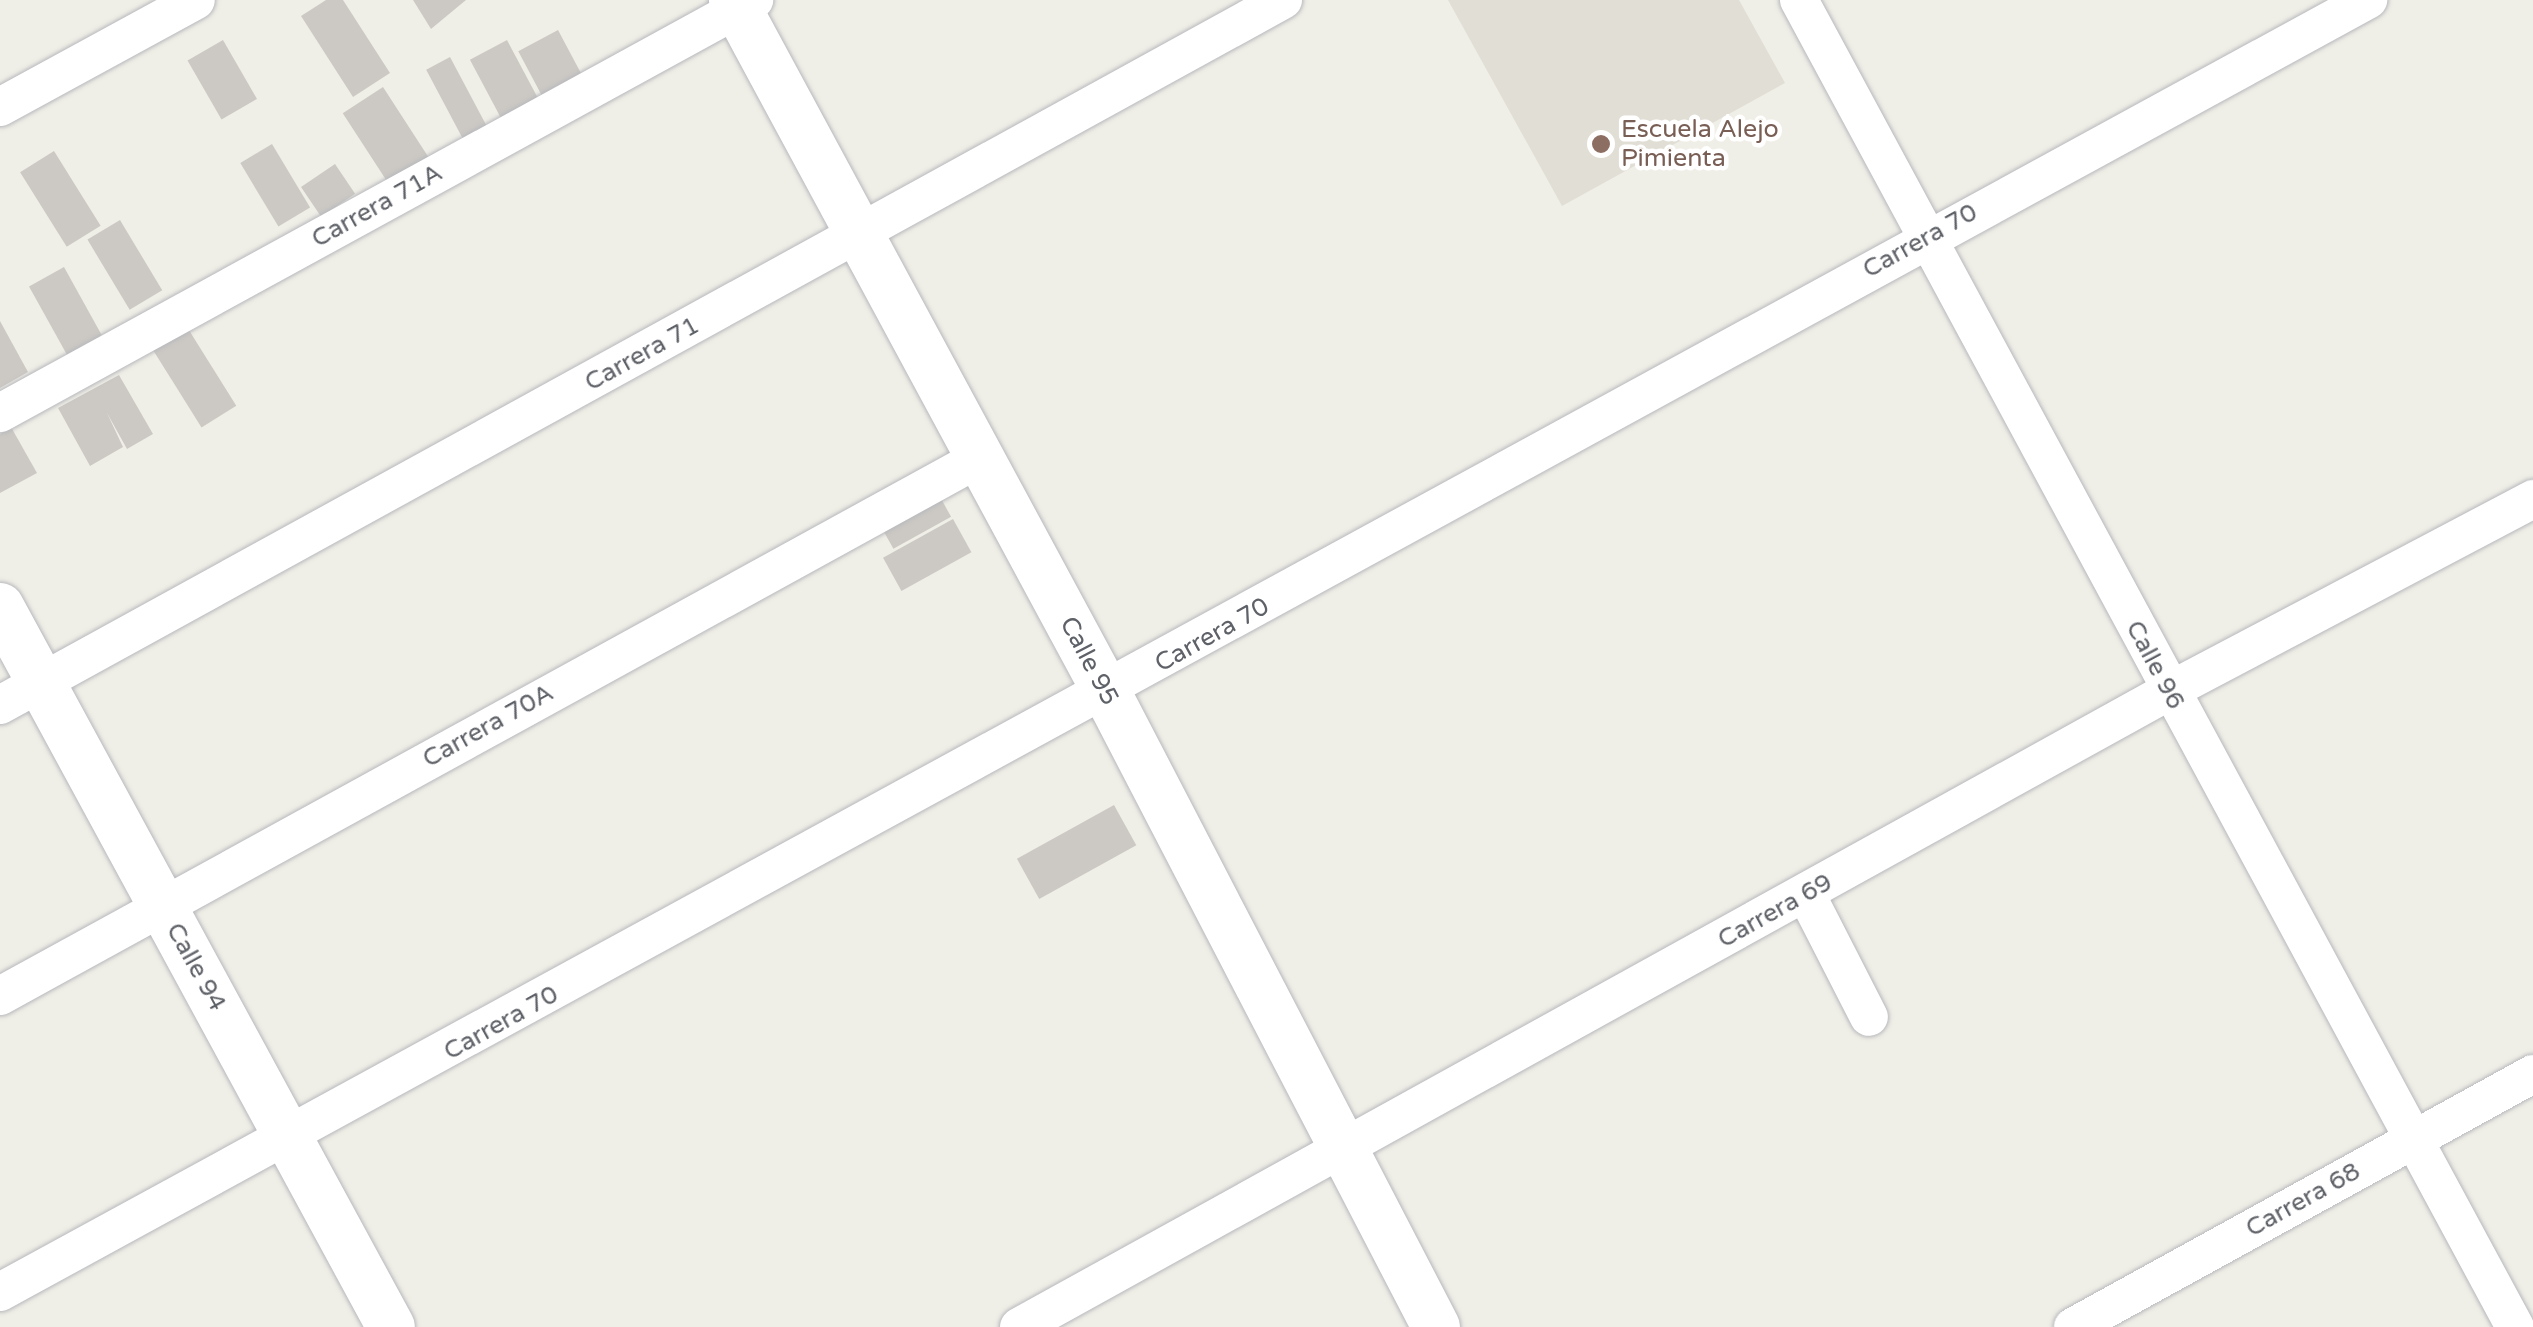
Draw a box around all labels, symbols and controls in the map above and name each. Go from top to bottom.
place label: Escuela Alejo Pimienta [1621,115,1779,174]
marker: Escuela Alejo Pimienta [1590,133,1612,155]
street label: Carrera 71A [307,158,447,254]
street label: Carrera 70 [1858,197,1982,285]
street label: Carrera 71 [580,310,704,398]
street label: Carrera 70 [1150,591,1274,679]
street label: Calle 95 [1053,612,1125,710]
street label: Calle 96 [2119,616,2191,714]
street label: Carrera 70A [418,678,558,774]
street label: Carrera 69 [1713,867,1837,955]
street label: Calle 94 [160,918,232,1016]
street label: Carrera 70 [439,979,563,1067]
street label: Carrera 68 [2241,1156,2365,1244]

